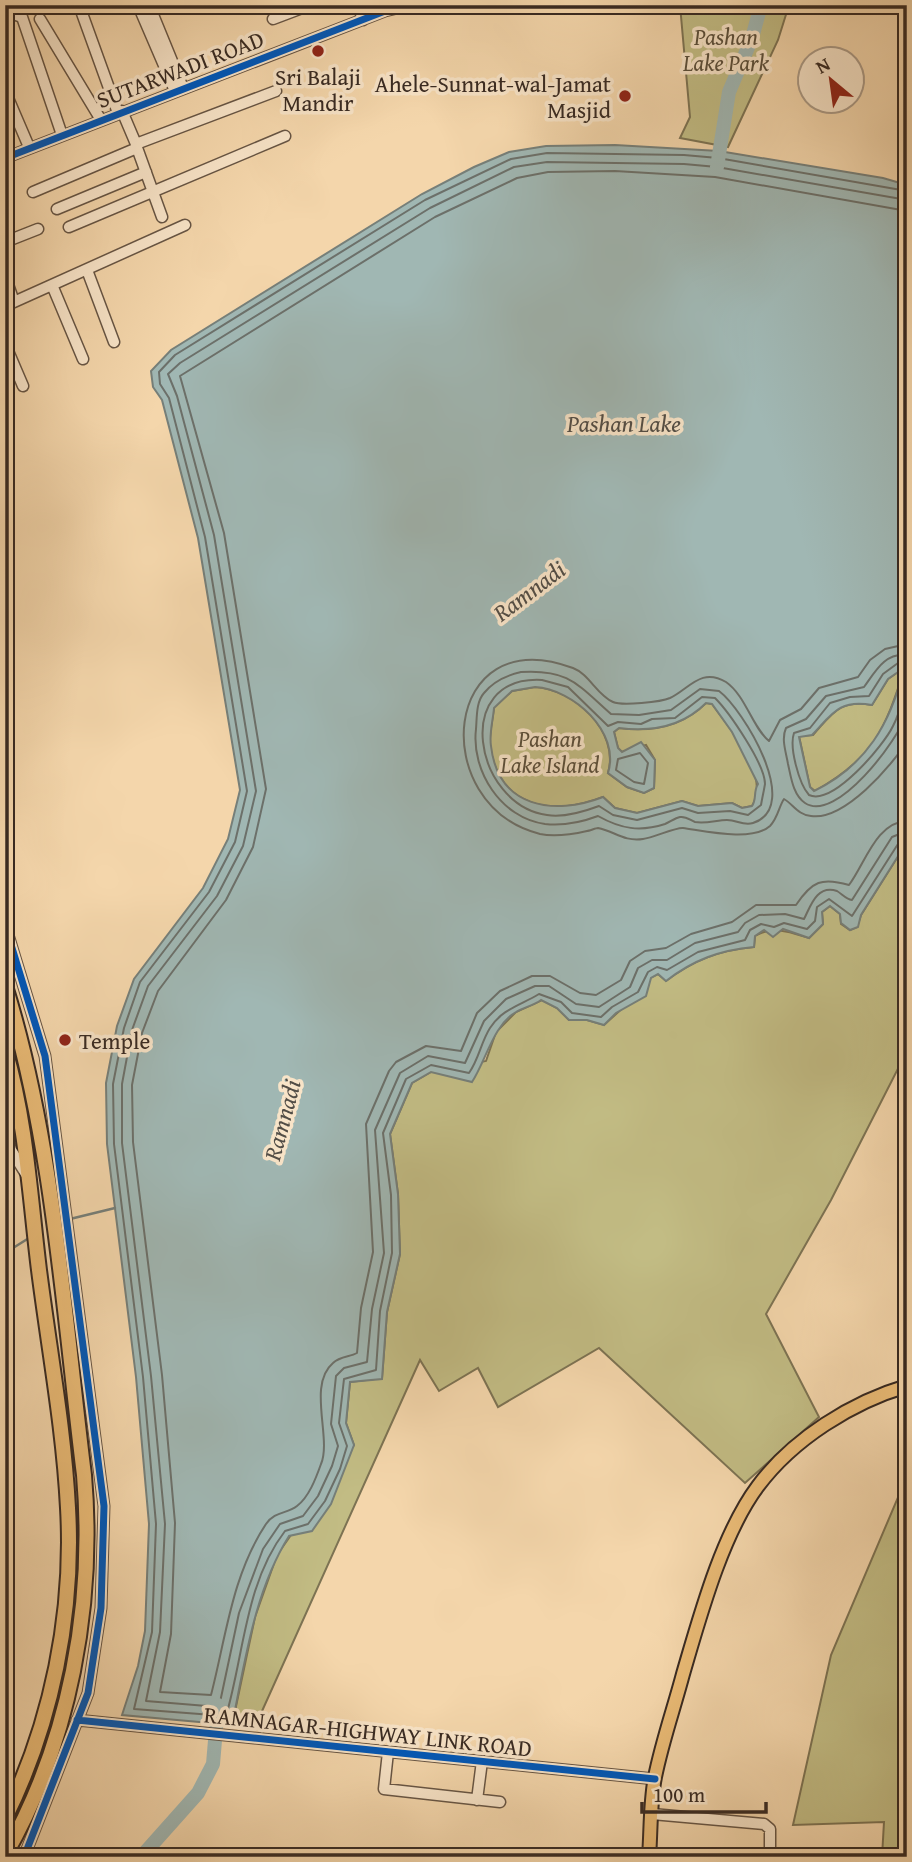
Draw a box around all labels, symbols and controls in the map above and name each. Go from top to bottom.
park label: Pashan Lake Park [682,20,770,79]
street label: SUTARWADI ROAD [92,22,268,116]
marker: Sri Balaji Mandir [310,43,326,59]
north arrow [796,46,866,116]
text: N [810,50,835,80]
place label: Sri Balaji Mandir [275,60,361,119]
place label: Ahele-Sunnat-wal-Jamat Masjid [375,67,612,126]
marker: Ahele-Sunnat-wal-Jamat Masjid [617,88,633,104]
water label: Pashan Lake [566,406,681,441]
water label: Ramnadi [485,552,572,630]
park label: Pashan Lake Island [499,722,600,781]
place label: Temple [79,1024,150,1057]
marker: Temple [57,1032,73,1048]
water label: Ramnadi [254,1076,310,1165]
street label: RAMNAGAR-HIGHWAY LINK ROAD [202,1697,534,1765]
scale bar [642,1771,767,1815]
text: 100 m [653,1779,705,1810]

